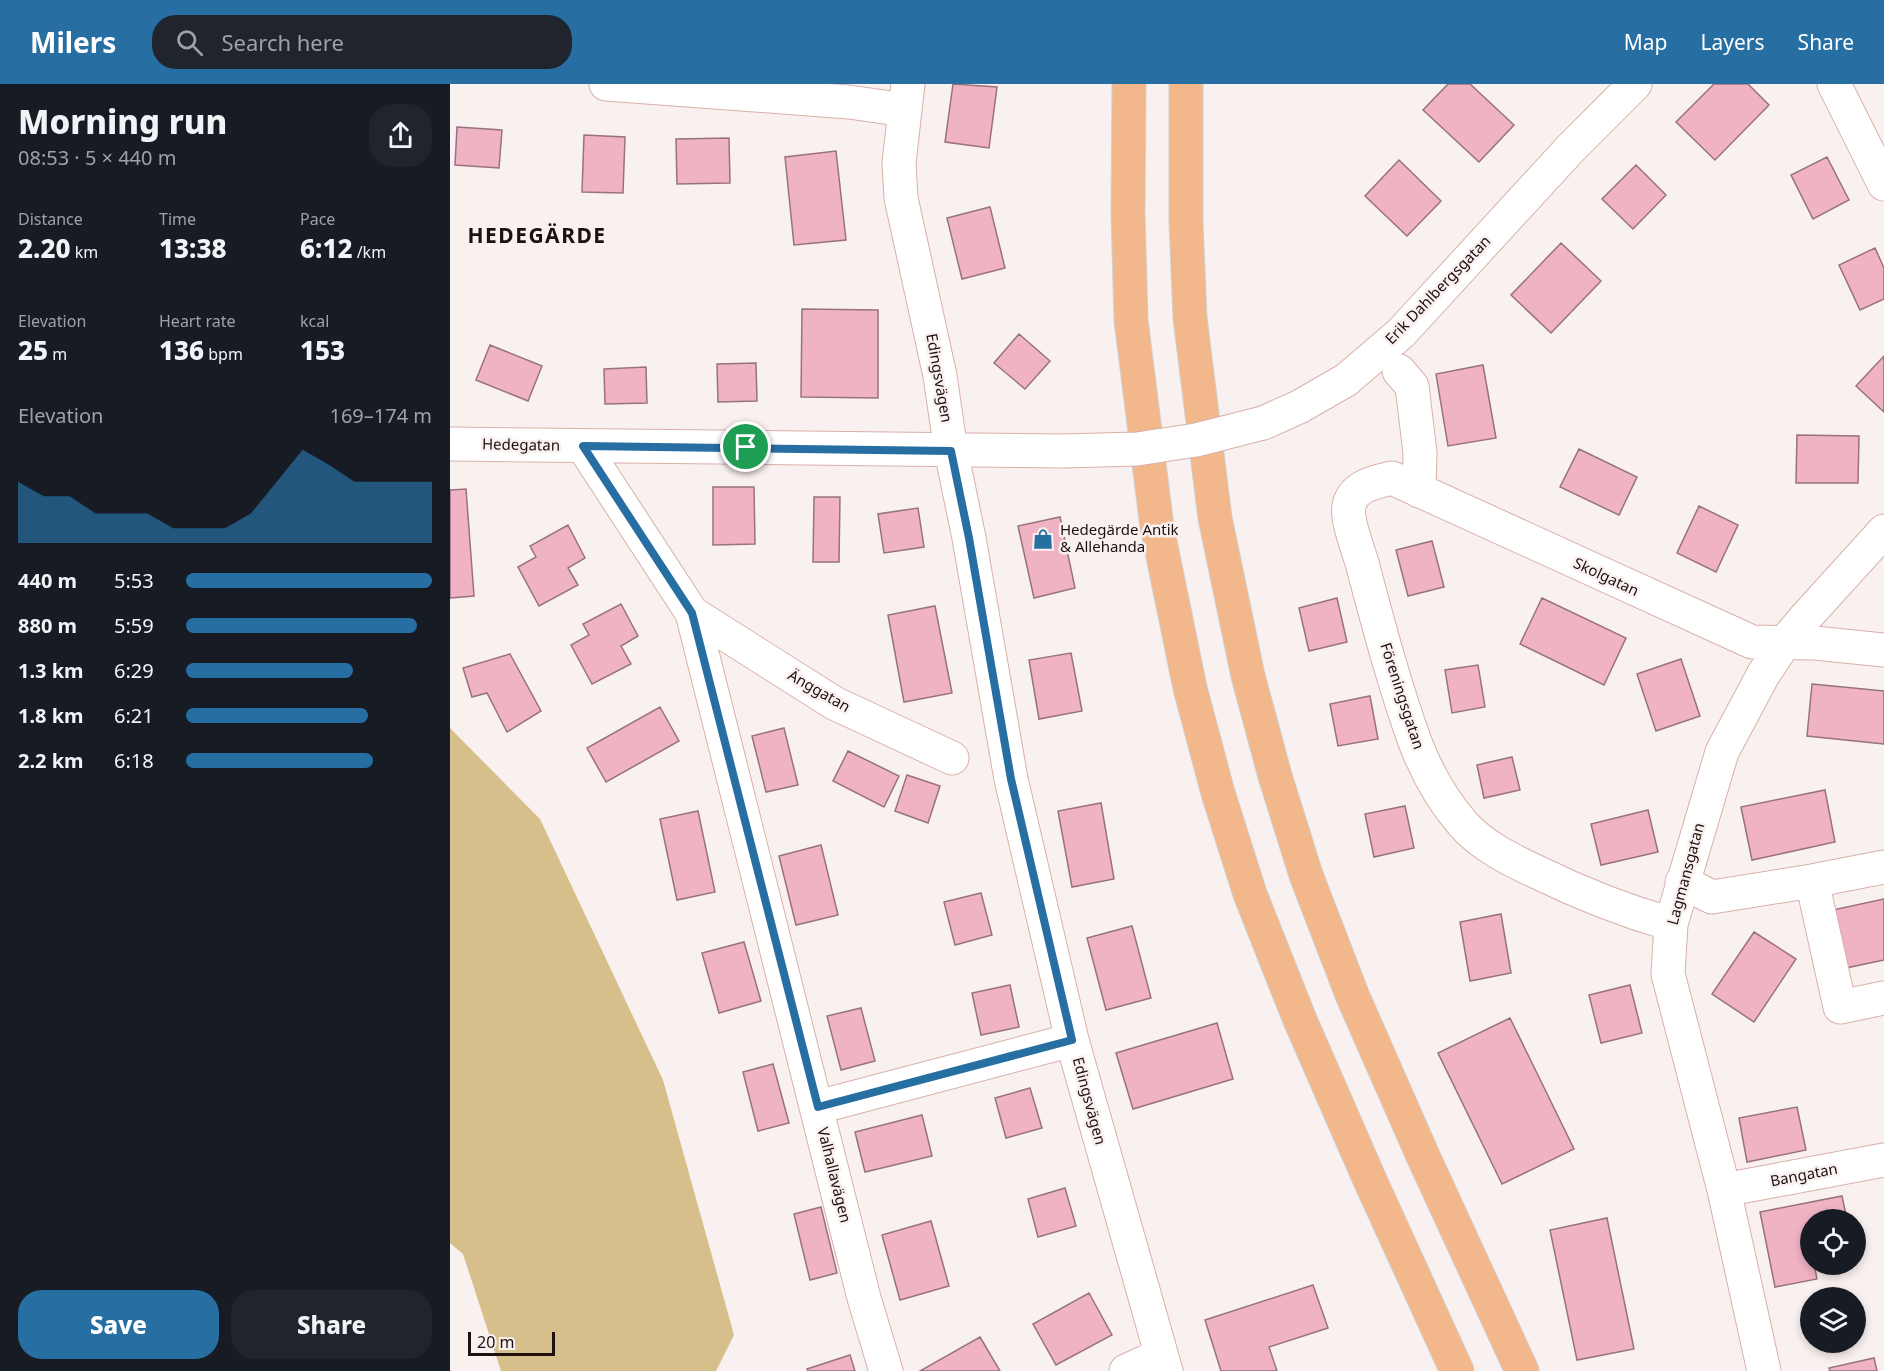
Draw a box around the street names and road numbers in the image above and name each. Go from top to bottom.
street label: Erik Dahlbergsgatan [1380,231,1494,348]
street label: Edingsvägen [922,332,958,424]
street label: Hedegatan [482,433,560,455]
street label: Skolgatan [1571,552,1642,600]
street label: Föreningsgatan [1376,640,1430,751]
street label: Änggatan [785,664,854,716]
street label: Lagmansgatan [1662,820,1708,927]
street label: Edingsvägen [1069,1055,1111,1147]
street label: Valhallavägen [813,1125,857,1225]
street label: Bangatan [1768,1158,1839,1190]

